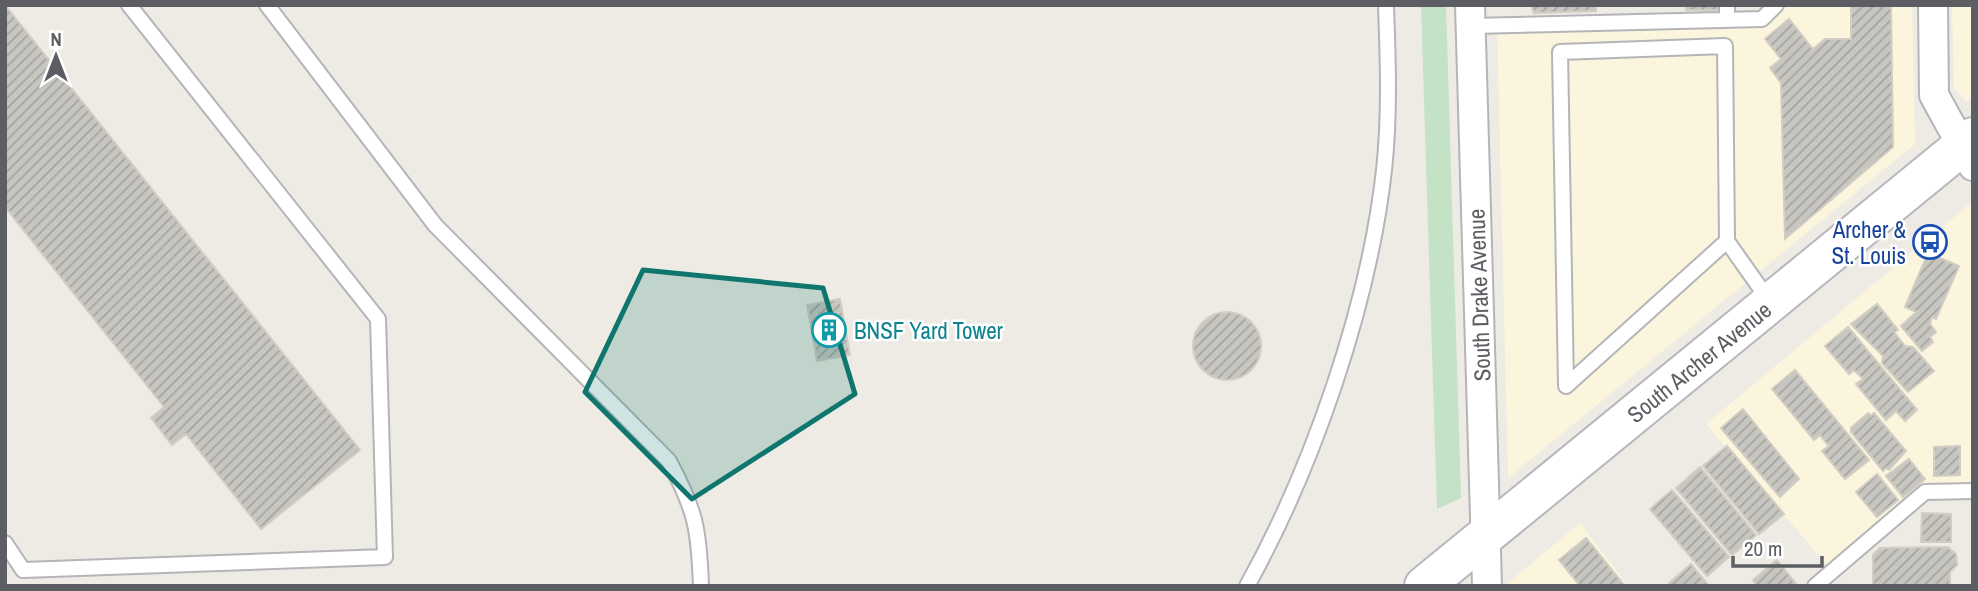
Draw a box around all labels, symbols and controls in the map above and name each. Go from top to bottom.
north arrow [21,21,91,91]
text: N [50,26,62,52]
street label: South Drake Avenue [1460,208,1498,382]
place label: Archer & St. Louis [1832,214,1906,271]
bus stop icon: Archer & St. Louis [1911,223,1949,261]
street label: South Archer Avenue [1621,294,1777,430]
building icon: BNSF Yard Tower [810,311,848,349]
place label: BNSF Yard Tower [854,315,1004,346]
scale bar [1733,524,1822,568]
text: 20 m [1744,534,1782,563]

